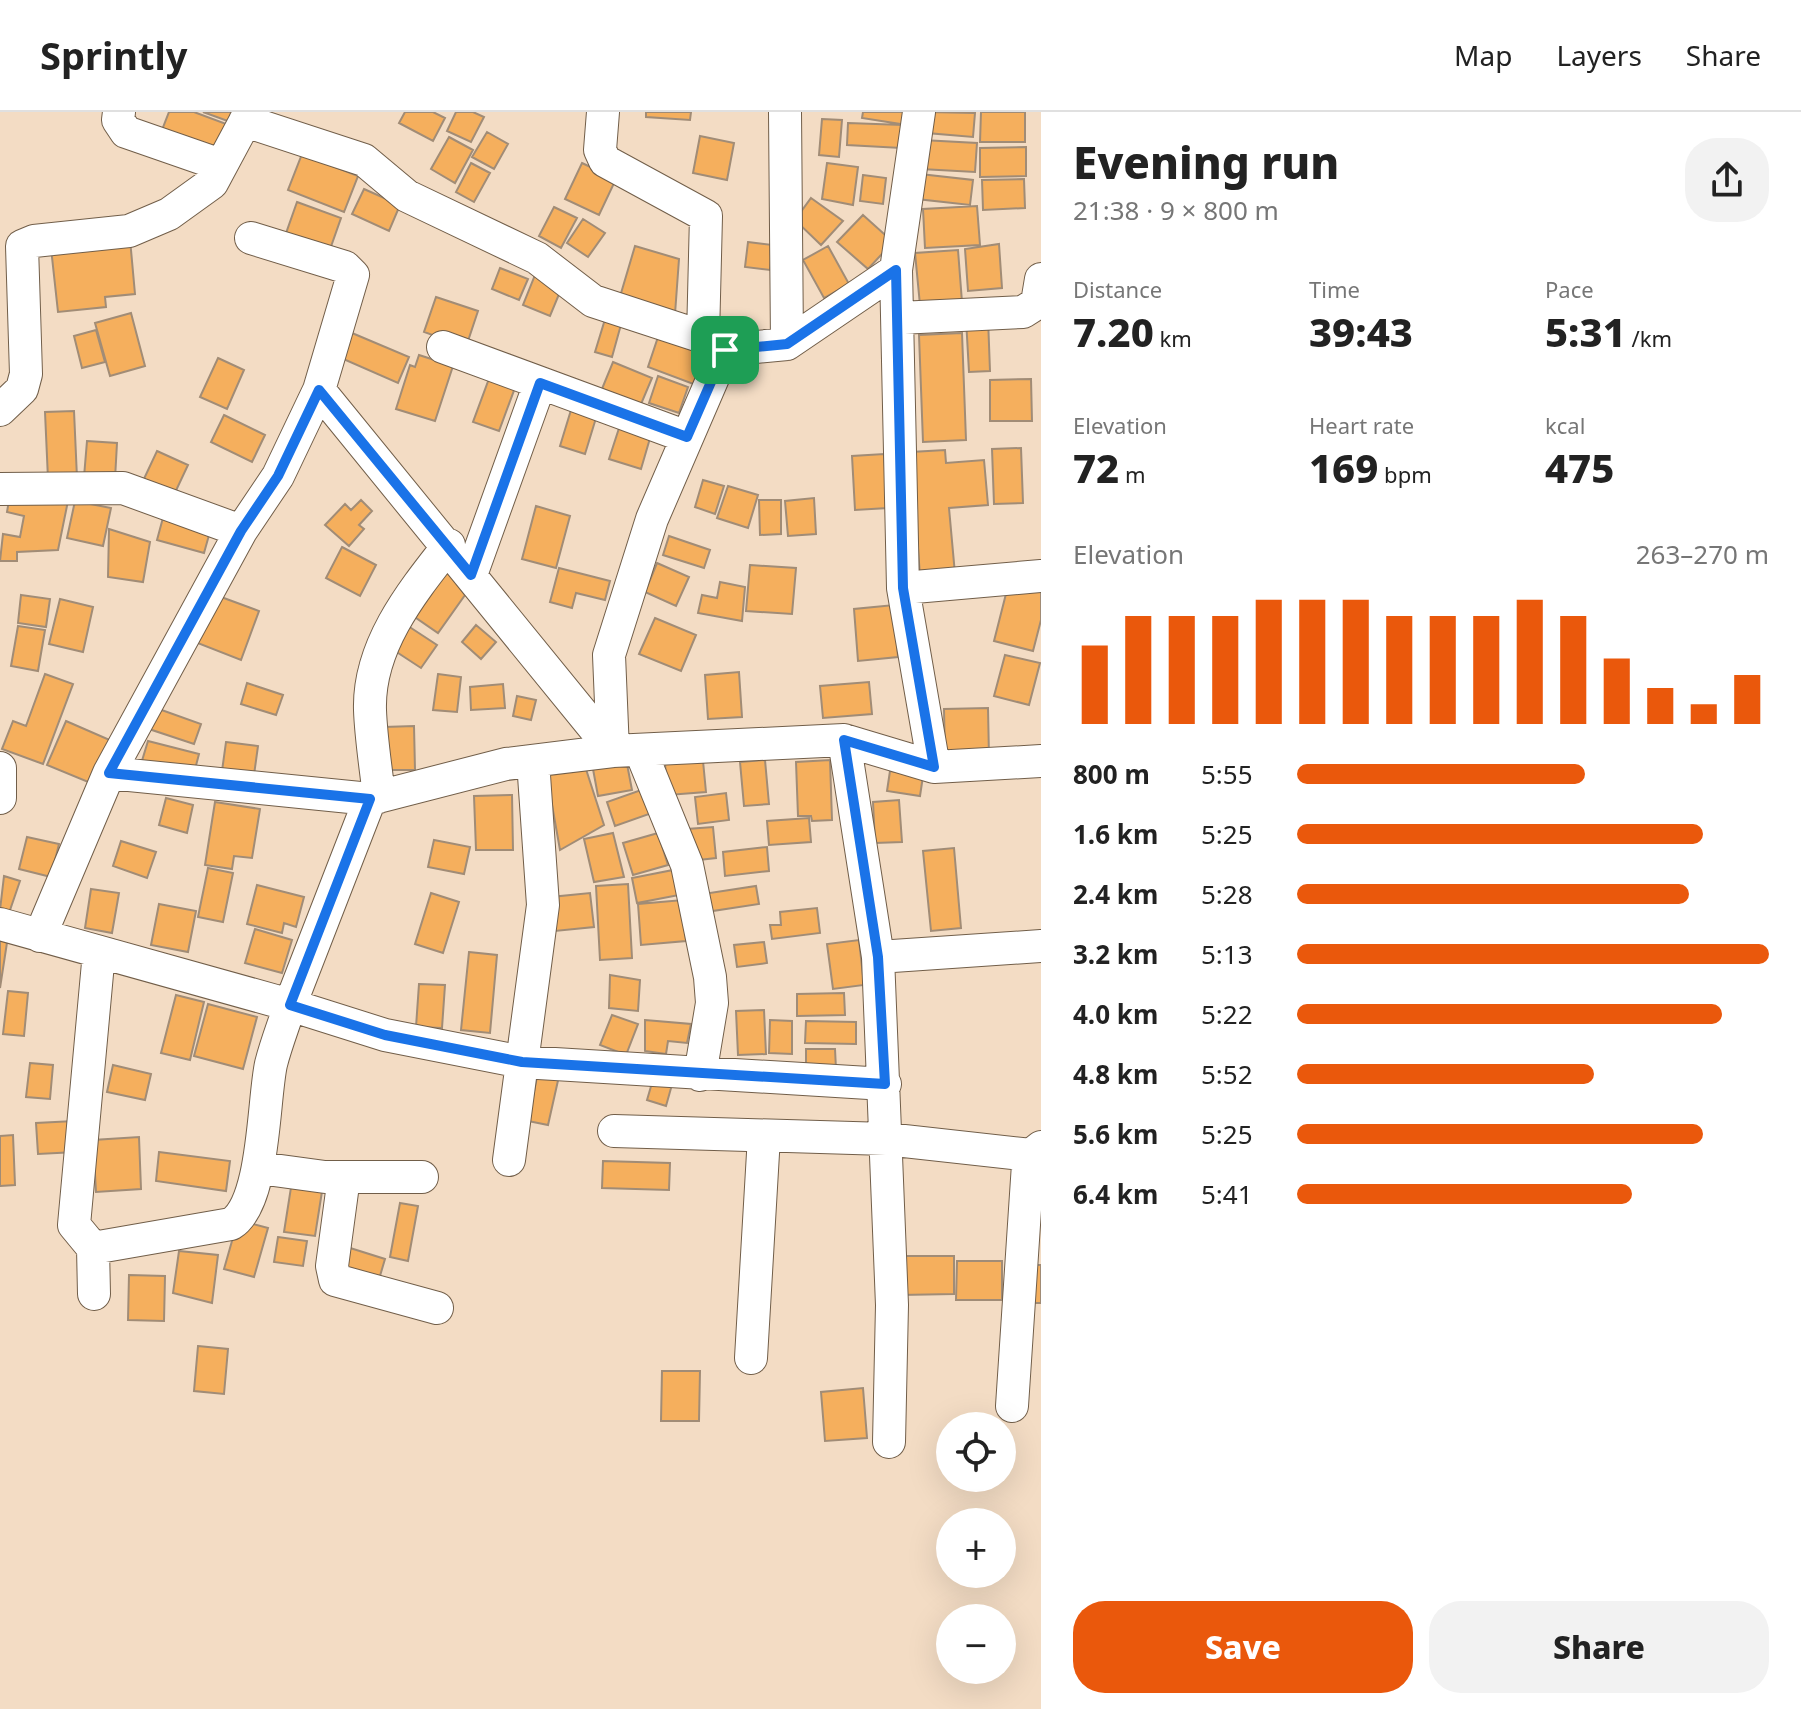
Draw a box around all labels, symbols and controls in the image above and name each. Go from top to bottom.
text: Sprintly [40,29,188,81]
text: Map [1454,36,1512,74]
text: Layers [1556,36,1642,74]
text: Share [1686,36,1761,74]
text: Evening run [1073,132,1339,192]
button: share [1685,138,1769,222]
text: 21:38 · 9 × 800 m [1073,192,1279,228]
text: Distance [1073,274,1162,304]
text: Time [1309,274,1360,304]
text: Pace [1545,274,1594,304]
text: 7.20 [1073,304,1154,359]
text: 39:43 [1309,304,1413,359]
text: 5:31 [1545,304,1626,359]
pin [691,316,759,384]
text: km [1154,323,1192,353]
text: /km [1626,323,1672,353]
icon: arrive [703,328,747,372]
text: Elevation [1073,410,1167,440]
text: Heart rate [1309,410,1414,440]
text: kcal [1545,410,1585,440]
text: 72 [1073,440,1119,495]
text: 169 [1309,440,1378,495]
text: 475 [1545,440,1614,495]
text: m [1119,459,1146,489]
text: bpm [1378,459,1432,489]
text: Elevation [1073,536,1184,572]
text: 263–270 m [1636,536,1769,572]
text: 800 m [1073,756,1150,792]
text: 5:55 [1201,756,1253,792]
text: 1.6 km [1073,816,1158,852]
text: 5:25 [1201,816,1253,852]
text: 2.4 km [1073,876,1158,912]
text: 5:28 [1201,876,1253,912]
text: 3.2 km [1073,936,1158,972]
text: 5:13 [1201,936,1253,972]
text: 4.0 km [1073,996,1158,1032]
text: 5:22 [1201,996,1253,1032]
text: 4.8 km [1073,1056,1158,1092]
text: 5:52 [1201,1056,1253,1092]
text: 5.6 km [1073,1116,1158,1152]
text: 5:25 [1201,1116,1253,1152]
text: 6.4 km [1073,1176,1158,1212]
text: 5:41 [1201,1176,1253,1212]
map controls [936,1412,1016,1684]
button: locate [936,1412,1016,1492]
button: + [936,1508,1016,1588]
button: Save [1073,1601,1413,1693]
button: Share [1429,1601,1769,1693]
button: − [936,1604,1016,1684]

